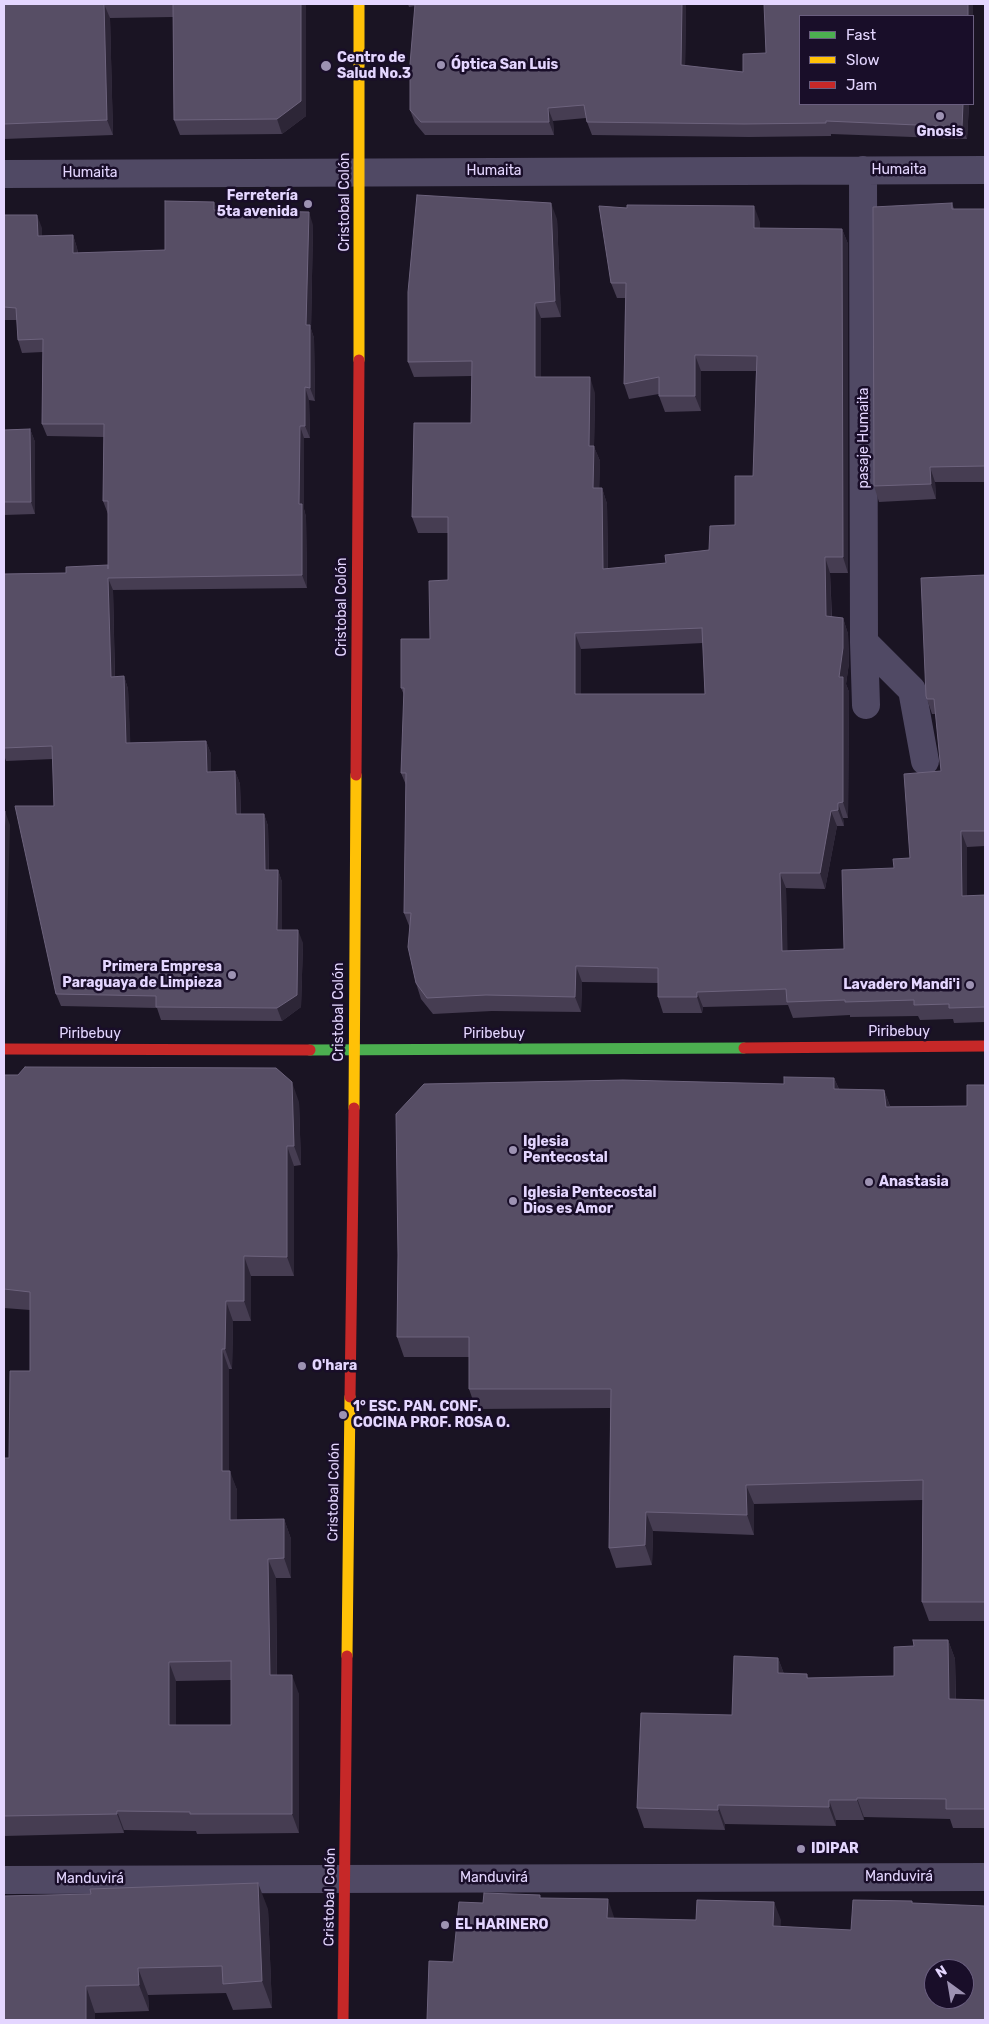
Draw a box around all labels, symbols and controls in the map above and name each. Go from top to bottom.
legend [799,15,974,105]
text: Fast [846,26,876,44]
place label: Centro de Salud No.3 [337,50,411,82]
text: Slow [846,51,879,69]
place label: Óptica San Luis [451,57,558,73]
marker: Centro de Salud No.3 [319,59,333,73]
marker: Óptica San Luis [435,59,447,71]
text: Jam [846,76,877,94]
marker: Gnosis [934,110,946,122]
place label: Gnosis [916,124,964,140]
street label: Cristobal Colón [337,153,353,251]
street label: Humaita [871,162,927,178]
street label: Humaita [466,163,522,179]
street label: Humaita [62,165,118,181]
place label: Ferretería 5ta avenida [217,188,298,220]
marker: Ferretería 5ta avenida [302,198,314,210]
street label: pasaje Humaita [856,387,872,489]
street label: Cristobal Colón [334,558,350,656]
place label: Primera Empresa Paraguaya de Limpieza [62,959,222,992]
street label: Cristobal Colón [331,963,347,1061]
marker: Primera Empresa Paraguaya de Limpieza [226,969,238,981]
place label: Lavadero Mandi'i [843,977,960,993]
marker: Lavadero Mandi'i [964,979,976,991]
street label: Piribebuy [868,1024,930,1040]
street label: Piribebuy [59,1026,121,1042]
street label: Piribebuy [463,1026,525,1042]
place label: Iglesia Pentecostal [523,1134,608,1166]
marker: Iglesia Pentecostal [507,1144,519,1156]
place label: Anastasia [879,1174,949,1190]
marker: Anastasia [863,1176,875,1188]
place label: Iglesia Pentecostal Dios es Amor [523,1185,657,1218]
marker: Iglesia Pentecostal Dios es Amor [507,1195,519,1207]
place label: O'hara [312,1358,357,1374]
marker: O'hara [296,1360,308,1372]
place label: 1° ESC. PAN. CONF. COCINA PROF. ROSA O. [353,1399,510,1431]
marker: 1° ESC. PAN. CONF. COCINA PROF. ROSA O. [337,1409,349,1421]
street label: Cristobal Colón [325,1442,343,1542]
place label: IDIPAR [811,1841,859,1857]
marker: IDIPAR [795,1843,807,1855]
street label: Cristobal Colón [321,1847,339,1947]
street label: Manduvirá [865,1869,933,1885]
street label: Manduvirá [460,1870,528,1886]
street label: Manduvirá [56,1871,124,1887]
place label: EL HARINERO [455,1917,549,1933]
marker: EL HARINERO [439,1919,451,1931]
north arrow [924,1959,974,2009]
text: N [933,1962,950,1982]

